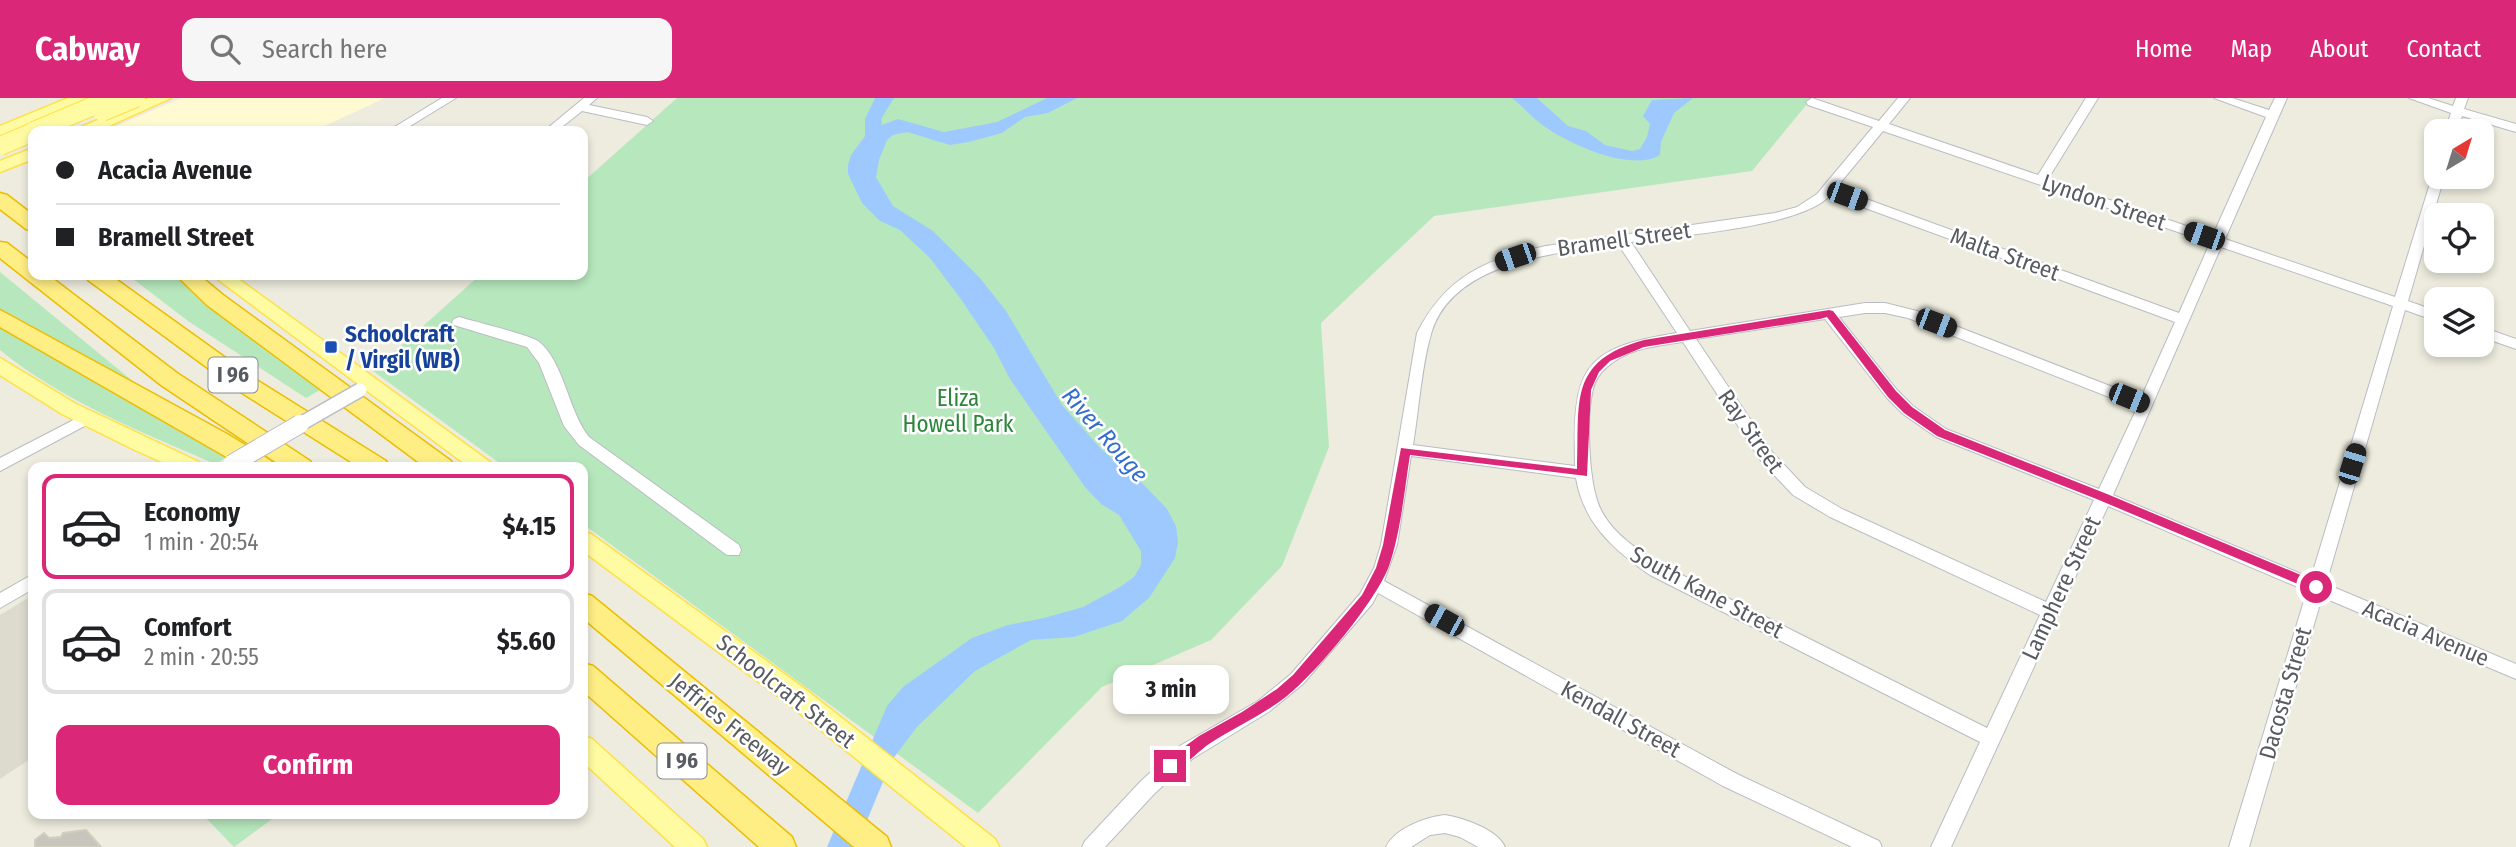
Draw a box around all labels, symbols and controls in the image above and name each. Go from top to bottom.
search box [182,18,672,81]
text: Cabway [35,29,140,69]
icon: search [206,30,244,68]
text: Search here [262,34,387,65]
text: Home [2135,35,2192,63]
text: Map [2230,35,2272,63]
text: About [2310,35,2368,63]
text: Contact [2406,35,2481,63]
north arrow [2424,119,2494,189]
map controls [2424,119,2494,357]
text: Acacia Avenue [98,155,252,186]
street label: Lyndon Street [2038,168,2170,236]
car [1824,179,1871,213]
button: locate [2424,203,2494,273]
street label: Bramell Street [1556,216,1693,262]
car [2181,219,2228,253]
street label: Malta Street [1947,221,2064,287]
text: Bramell Street [98,222,254,253]
car [1492,240,1539,274]
button: layers [2424,287,2494,357]
car [1913,306,1960,340]
place label: Schoolcraft / Virgil (WB) [345,320,460,374]
marker: Schoolcraft / Virgil (WB) [323,339,339,355]
road number: I 96 [208,358,258,392]
car [2106,380,2153,416]
water label: River Rouge [1056,382,1154,488]
park label: Eliza Howell Park [903,384,1014,438]
street label: Ray Street [1712,384,1790,479]
car [2336,441,2369,487]
icon: car [60,495,123,558]
text: Economy [144,497,240,528]
text: $4.15 [503,511,556,542]
street label: Lamphere Street [2015,511,2107,664]
text: 1 min · 20:54 [144,528,258,556]
street label: South Kane Street [1626,540,1789,644]
route start [2300,571,2332,603]
street label: Acacia Avenue [2359,594,2493,672]
car [1421,601,1468,639]
icon: car [60,610,123,673]
text: Comfort [144,612,232,643]
street label: Dacosta Street [2253,623,2317,762]
text: $5.60 [497,626,556,657]
street label: Schoolcraft Street [711,628,861,754]
text: 2 min · 20:55 [144,643,259,671]
callout: 3 min [1112,664,1228,714]
street label: Jeffries Freeway [664,667,797,782]
text: 3 min [1145,675,1197,703]
street label: Kendall Street [1556,675,1686,764]
button: Confirm [56,725,560,805]
road number: I 96 [658,744,706,778]
route end [1154,750,1186,782]

